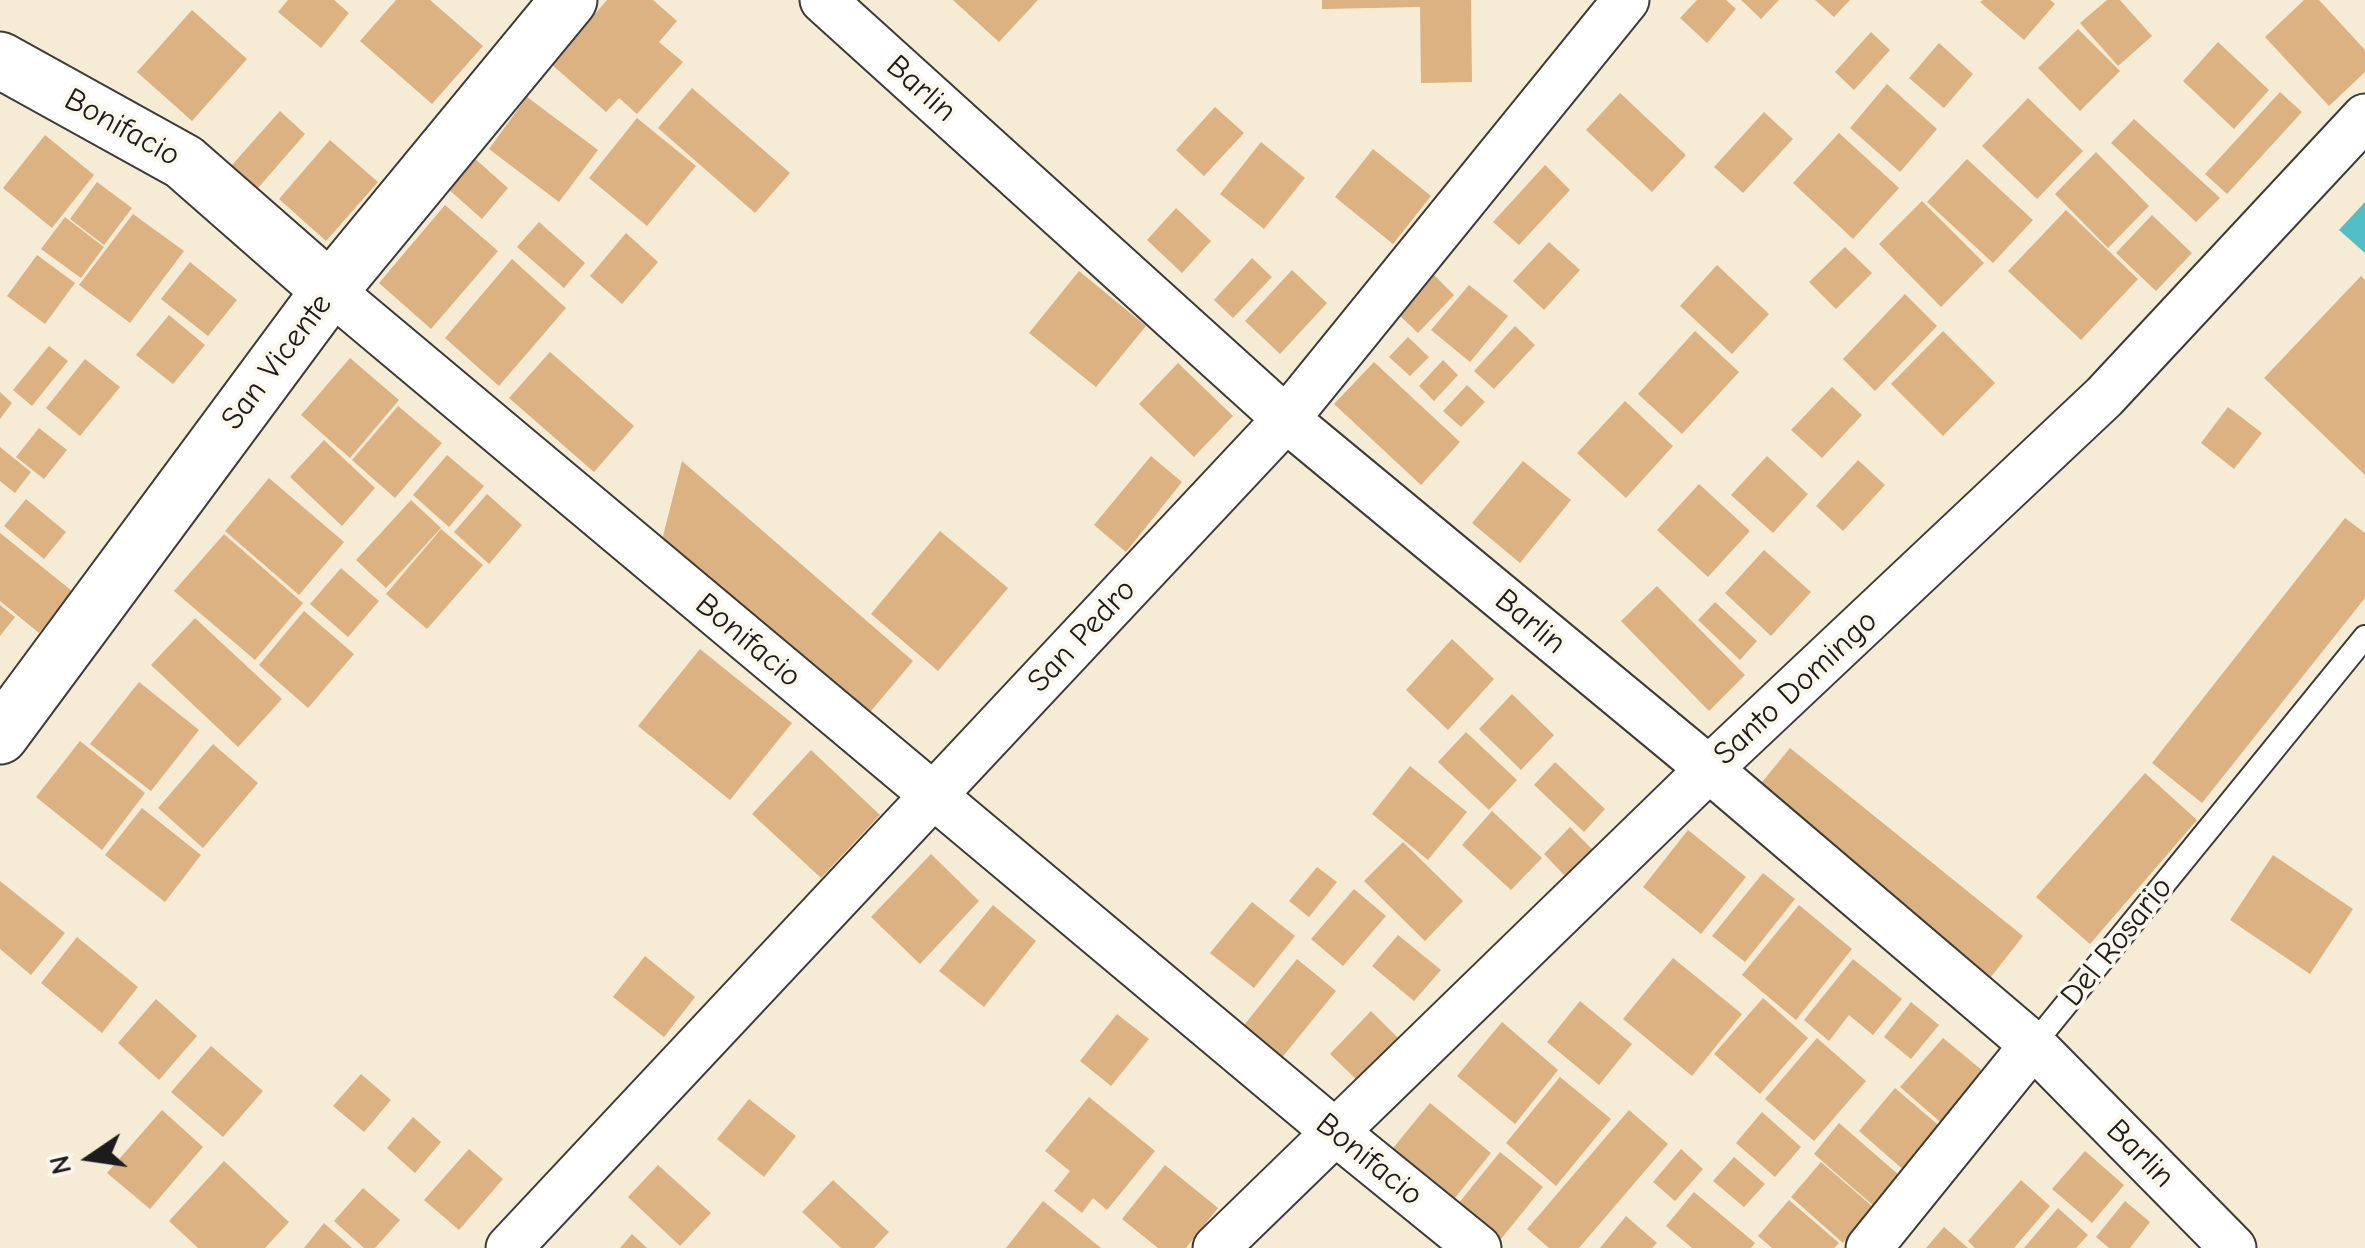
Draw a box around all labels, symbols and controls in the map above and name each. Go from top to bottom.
street label: Barlin [878,48,964,130]
street label: Bonifacio [57,81,187,175]
street label: San Vicente [213,286,341,438]
street label: San Pedro [1020,571,1144,701]
street label: Barlin [1487,581,1573,663]
street label: Bonifacio [687,586,809,696]
street label: Santo Domingo [1706,602,1886,774]
street label: Del Rosario [2053,869,2181,1015]
street label: Bonifacio [1308,1105,1430,1215]
north arrow [40,1108,140,1208]
street label: Barlin [2098,1112,2182,1196]
text: N [43,1152,78,1177]

